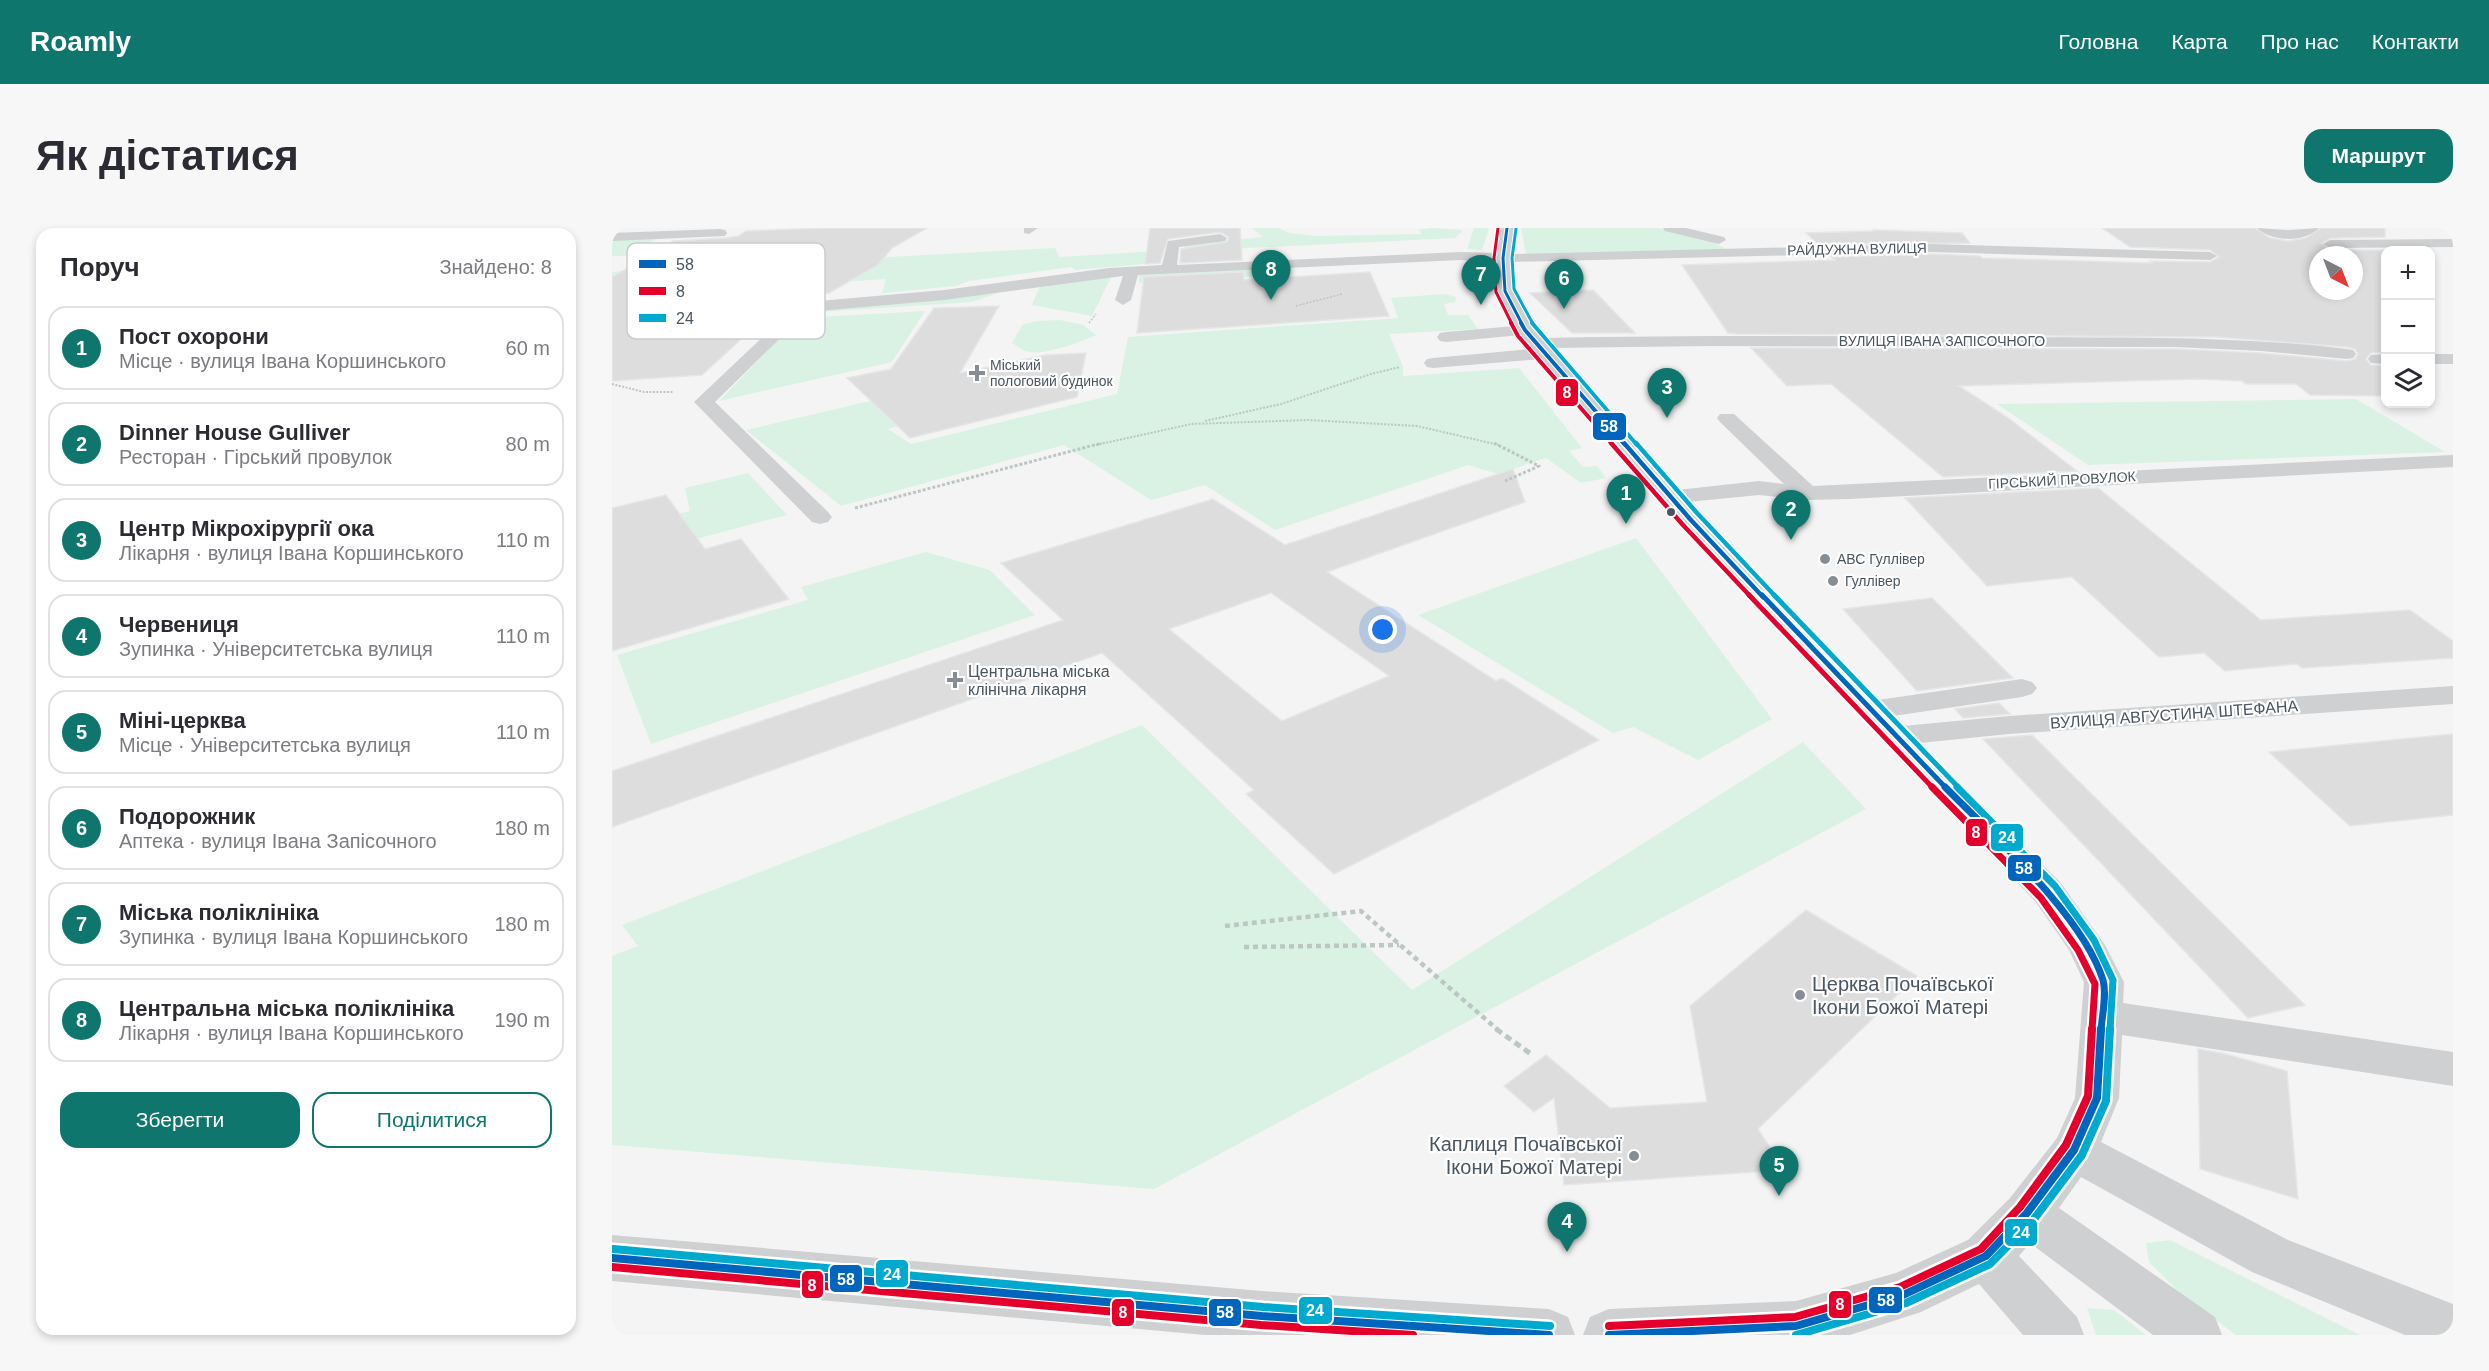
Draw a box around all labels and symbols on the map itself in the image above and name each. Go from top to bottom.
street label: РАЙДУЖНА ВУЛИЦЯ [1787,239,1927,258]
legend [627,243,825,339]
north arrow [2309,246,2363,300]
pin: 8 [1252,250,1290,300]
text: 58 [676,256,694,273]
pin: 7 [1462,256,1500,305]
pin: 6 [1544,260,1584,309]
text: 8 [676,283,685,300]
text: 24 [676,310,694,327]
street label: ВУЛИЦЯ ІВАНА ЗАПІСОЧНОГО [1839,333,2045,349]
place label: Міський пологовий будинок [990,357,1113,389]
marker: Міський пологовий будинок [968,364,986,382]
pin: 3 [1648,368,1686,418]
line badge: 8 [1555,378,1579,407]
text: 8 [1563,384,1572,401]
line badge: 58 [1592,412,1627,441]
text: 58 [1600,418,1618,435]
street label: ГІРСЬКИЙ ПРОВУЛОК [1988,467,2137,492]
pin: 1 [1606,474,1646,524]
pin: 2 [1772,490,1810,540]
unlabelled marker [1665,506,1677,518]
place label: АВС Гуллівер [1837,551,1925,567]
marker: АВС Гуллівер [1818,552,1832,566]
place label: Гуллівер [1845,573,1901,589]
marker: Гуллівер [1826,574,1840,588]
your location [1368,615,1397,644]
place label: Центральна міська клінічна лікарня [968,663,1110,698]
marker: Центральна міська клінічна лікарня [946,671,964,689]
street label: ВУЛИЦЯ АВГУСТИНА ШТЕФАНА [2049,697,2299,732]
line badge: 8 [1965,818,1988,847]
line badge: 24 [1990,823,2024,852]
text: 8 [1972,824,1981,841]
text: 24 [1998,829,2016,846]
line badge: 58 [2007,854,2042,882]
text: 58 [2015,860,2033,877]
place label: Церква Почаївської Ікони Божої Матері [1812,973,1994,1018]
marker: Церква Почаївської Ікони Божої Матері [1793,988,1807,1002]
place label: Каплиця Почаївської Ікони Божої Матері [1429,1133,1622,1178]
pin: 5 [1760,1146,1798,1196]
marker: Каплиця Почаївської Ікони Божої Матері [1627,1149,1641,1163]
pin: 4 [1548,1202,1586,1252]
line badge: 24 [2004,1218,2038,1247]
text: 24 [2012,1224,2030,1241]
line badge: 24 [875,1259,909,1288]
line badge: 58 [829,1264,863,1293]
text: 24 [883,1266,901,1283]
line badge: 8 [801,1270,824,1299]
text: 58 [837,1271,855,1288]
text: 8 [808,1277,817,1294]
line badge: 58 [1868,1286,1903,1314]
line badge: 8 [1828,1290,1852,1319]
text: 58 [1877,1292,1895,1309]
line badge: 24 [1298,1296,1333,1325]
text: 8 [1836,1296,1845,1313]
line badge: 8 [1111,1298,1135,1327]
line badge: 58 [1208,1298,1242,1327]
text: 24 [1306,1302,1324,1319]
text: 8 [1119,1304,1128,1321]
text: 58 [1216,1304,1234,1321]

